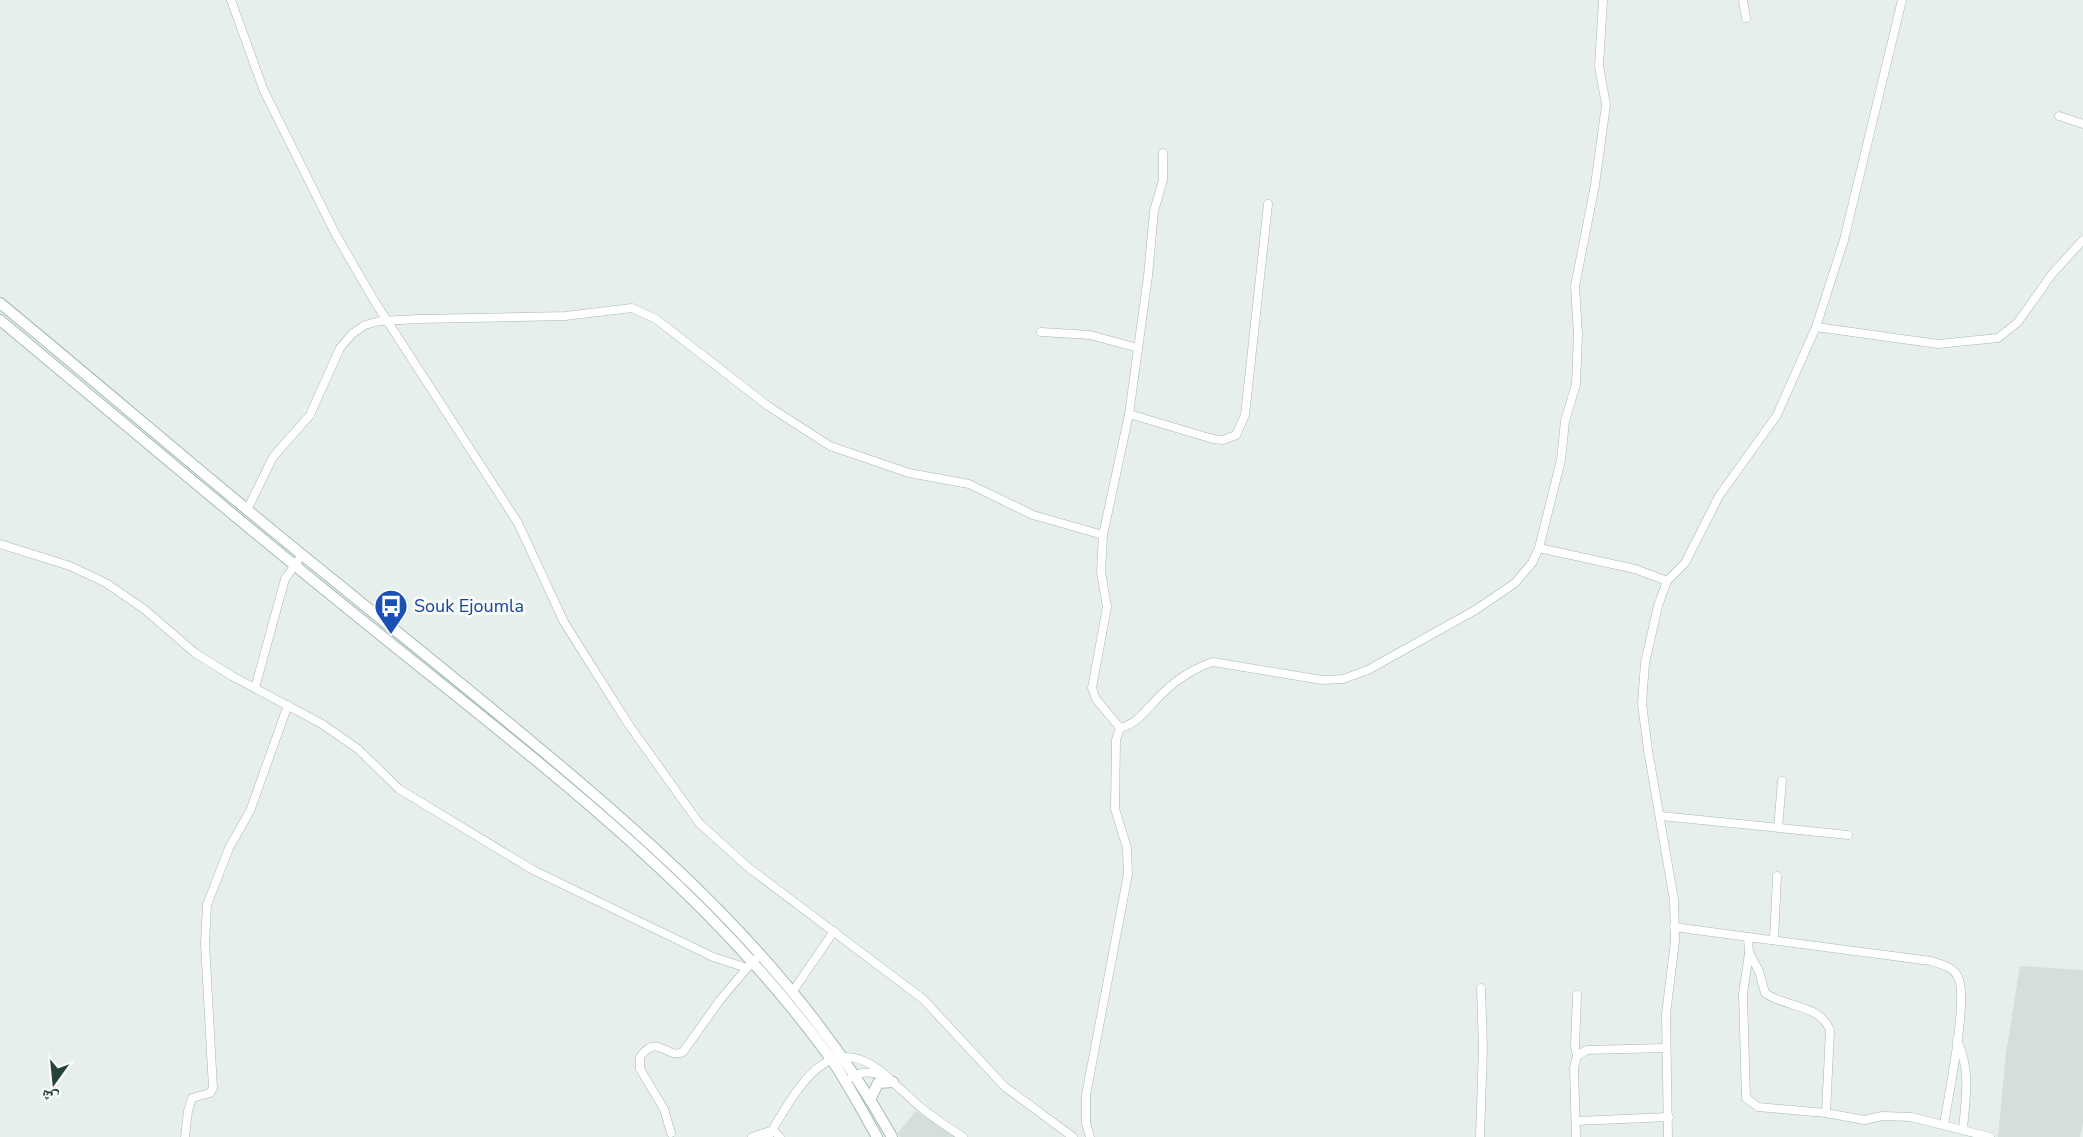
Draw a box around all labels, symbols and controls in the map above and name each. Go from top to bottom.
bus stop icon: Souk Ejoumla [373,588,409,635]
place label: Souk Ejoumla [414,594,524,618]
north arrow [24,1053,84,1113]
text: ش [39,1084,61,1109]

